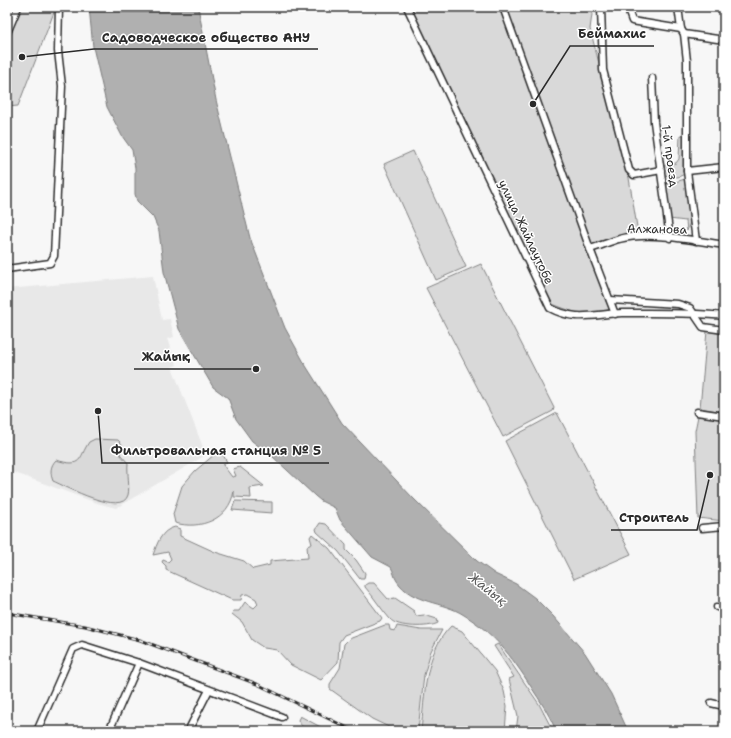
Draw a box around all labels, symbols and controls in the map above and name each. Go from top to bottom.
callout: Беймахис [570,21,654,46]
callout: Садоводческое общество АНУ [94,24,318,49]
text: Беймахис [578,25,646,42]
text: Садоводческое общество АНУ [102,29,310,46]
street label: 1-й проезд [658,124,682,188]
street label: улица Жайлаутобе [495,177,557,287]
street label: Алжанова [627,220,688,238]
callout: Жайық [134,344,198,369]
text: Жайық [142,348,191,365]
callout: Фильтровальная станция № 5 [102,438,329,463]
text: Фильтровальная станция № 5 [111,442,321,459]
callout: Строитель [611,505,697,530]
text: Строитель [619,509,689,526]
water label: Жайық [464,568,511,610]

